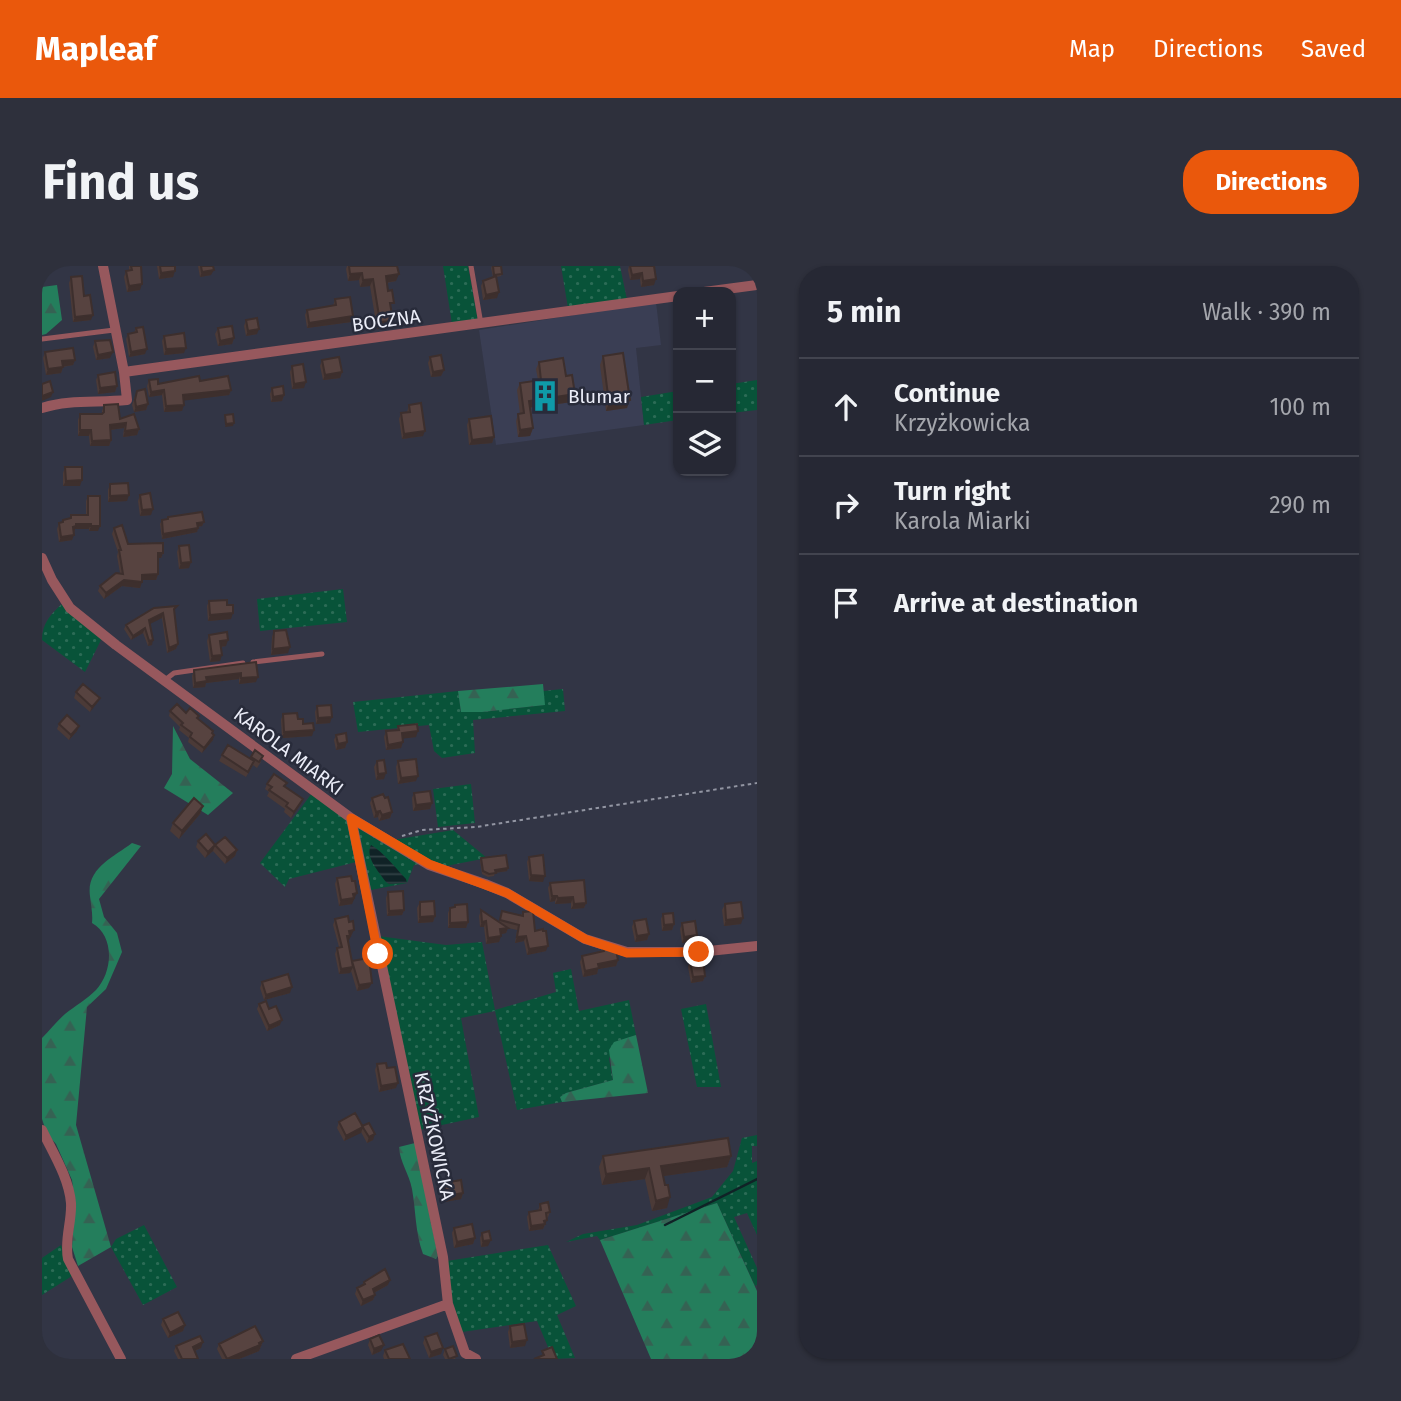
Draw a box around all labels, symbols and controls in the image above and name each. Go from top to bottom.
text: Mapleaf [35,29,156,69]
text: Map [1069,35,1115,63]
text: Directions [1153,35,1263,63]
text: Saved [1301,35,1366,63]
button: Directions [1183,150,1359,214]
text: Find us [42,153,199,212]
map controls [673,287,736,476]
button: + [673,287,736,350]
text: 5 min [827,294,901,330]
text: Walk · 390 m [1202,298,1331,326]
street label: BOCZNA [350,304,422,337]
button: − [673,350,736,413]
text: Continue [894,378,1000,409]
building icon: Blumar [528,379,562,413]
place label: Blumar [568,385,631,408]
icon: ahead [827,388,865,426]
text: 100 m [1270,393,1331,421]
text: Krzyżkowicka [894,409,1031,437]
button: layers [673,413,736,476]
text: Turn right [894,476,1011,507]
icon: right [827,486,865,524]
text: 290 m [1269,491,1331,519]
text: Karola Miarki [894,507,1031,535]
icon: arrive [827,584,865,622]
text: Arrive at destination [894,588,1138,619]
street label: KAROLA MIARKI [229,703,348,800]
route end [683,936,714,967]
route start [362,938,393,969]
street label: KRZYŻKOWICKA [410,1070,459,1202]

